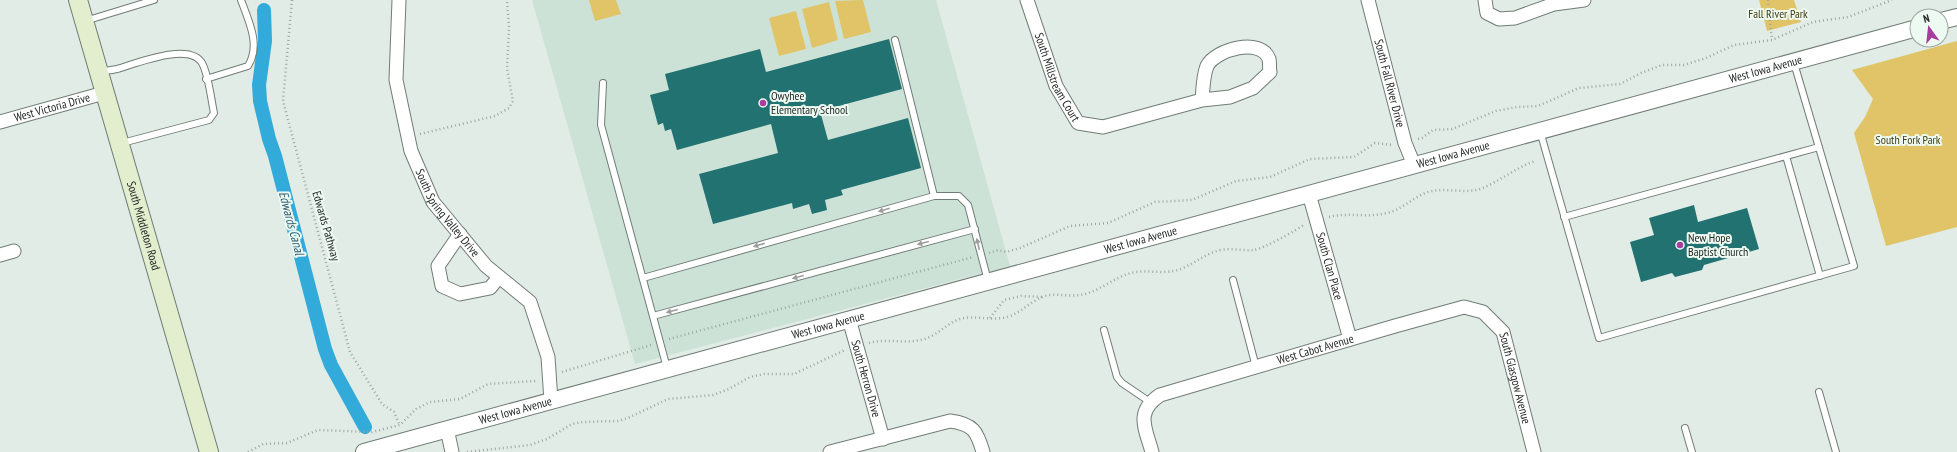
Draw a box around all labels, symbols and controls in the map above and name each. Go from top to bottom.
park label: Fall River Park [1748,6,1808,21]
north arrow [1909,8,1949,48]
text: N [1922,11,1931,26]
street label: South Millstream Court [1032,31,1084,125]
street label: South Fall River Drive [1371,38,1409,129]
street label: West Iowa Avenue [1727,52,1804,86]
place label: Owyhee Elementary School [771,88,848,117]
street label: West Victoria Drive [12,89,92,125]
marker: Owyhee Elementary School [758,98,768,108]
park label: South Fork Park [1876,132,1941,147]
street label: West Iowa Avenue [1415,137,1491,171]
street label: South Spring Valley Drive [413,166,483,260]
street label: South Middleton Road [124,179,164,272]
water label: Edwards Canal [275,189,309,259]
street label: Edwards Pathway [309,189,344,263]
one-way arrow [878,207,890,213]
street label: West Iowa Avenue [1102,222,1179,257]
street label: South Clan Place [1313,230,1347,302]
place label: New Hope Baptist Church [1688,230,1748,259]
one-way arrow [975,237,981,249]
one-way arrow [917,240,929,246]
marker: New Hope Baptist Church [1675,240,1685,250]
one-way arrow [752,242,764,248]
one-way arrow [792,274,804,280]
one-way arrow [666,308,678,314]
street label: West Iowa Avenue [790,308,866,342]
street label: South Glasgow Avenue [1496,330,1534,425]
street label: West Cabot Avenue [1275,331,1355,367]
street label: South Herron Drive [848,338,884,419]
street label: West Iowa Avenue [477,393,553,427]

